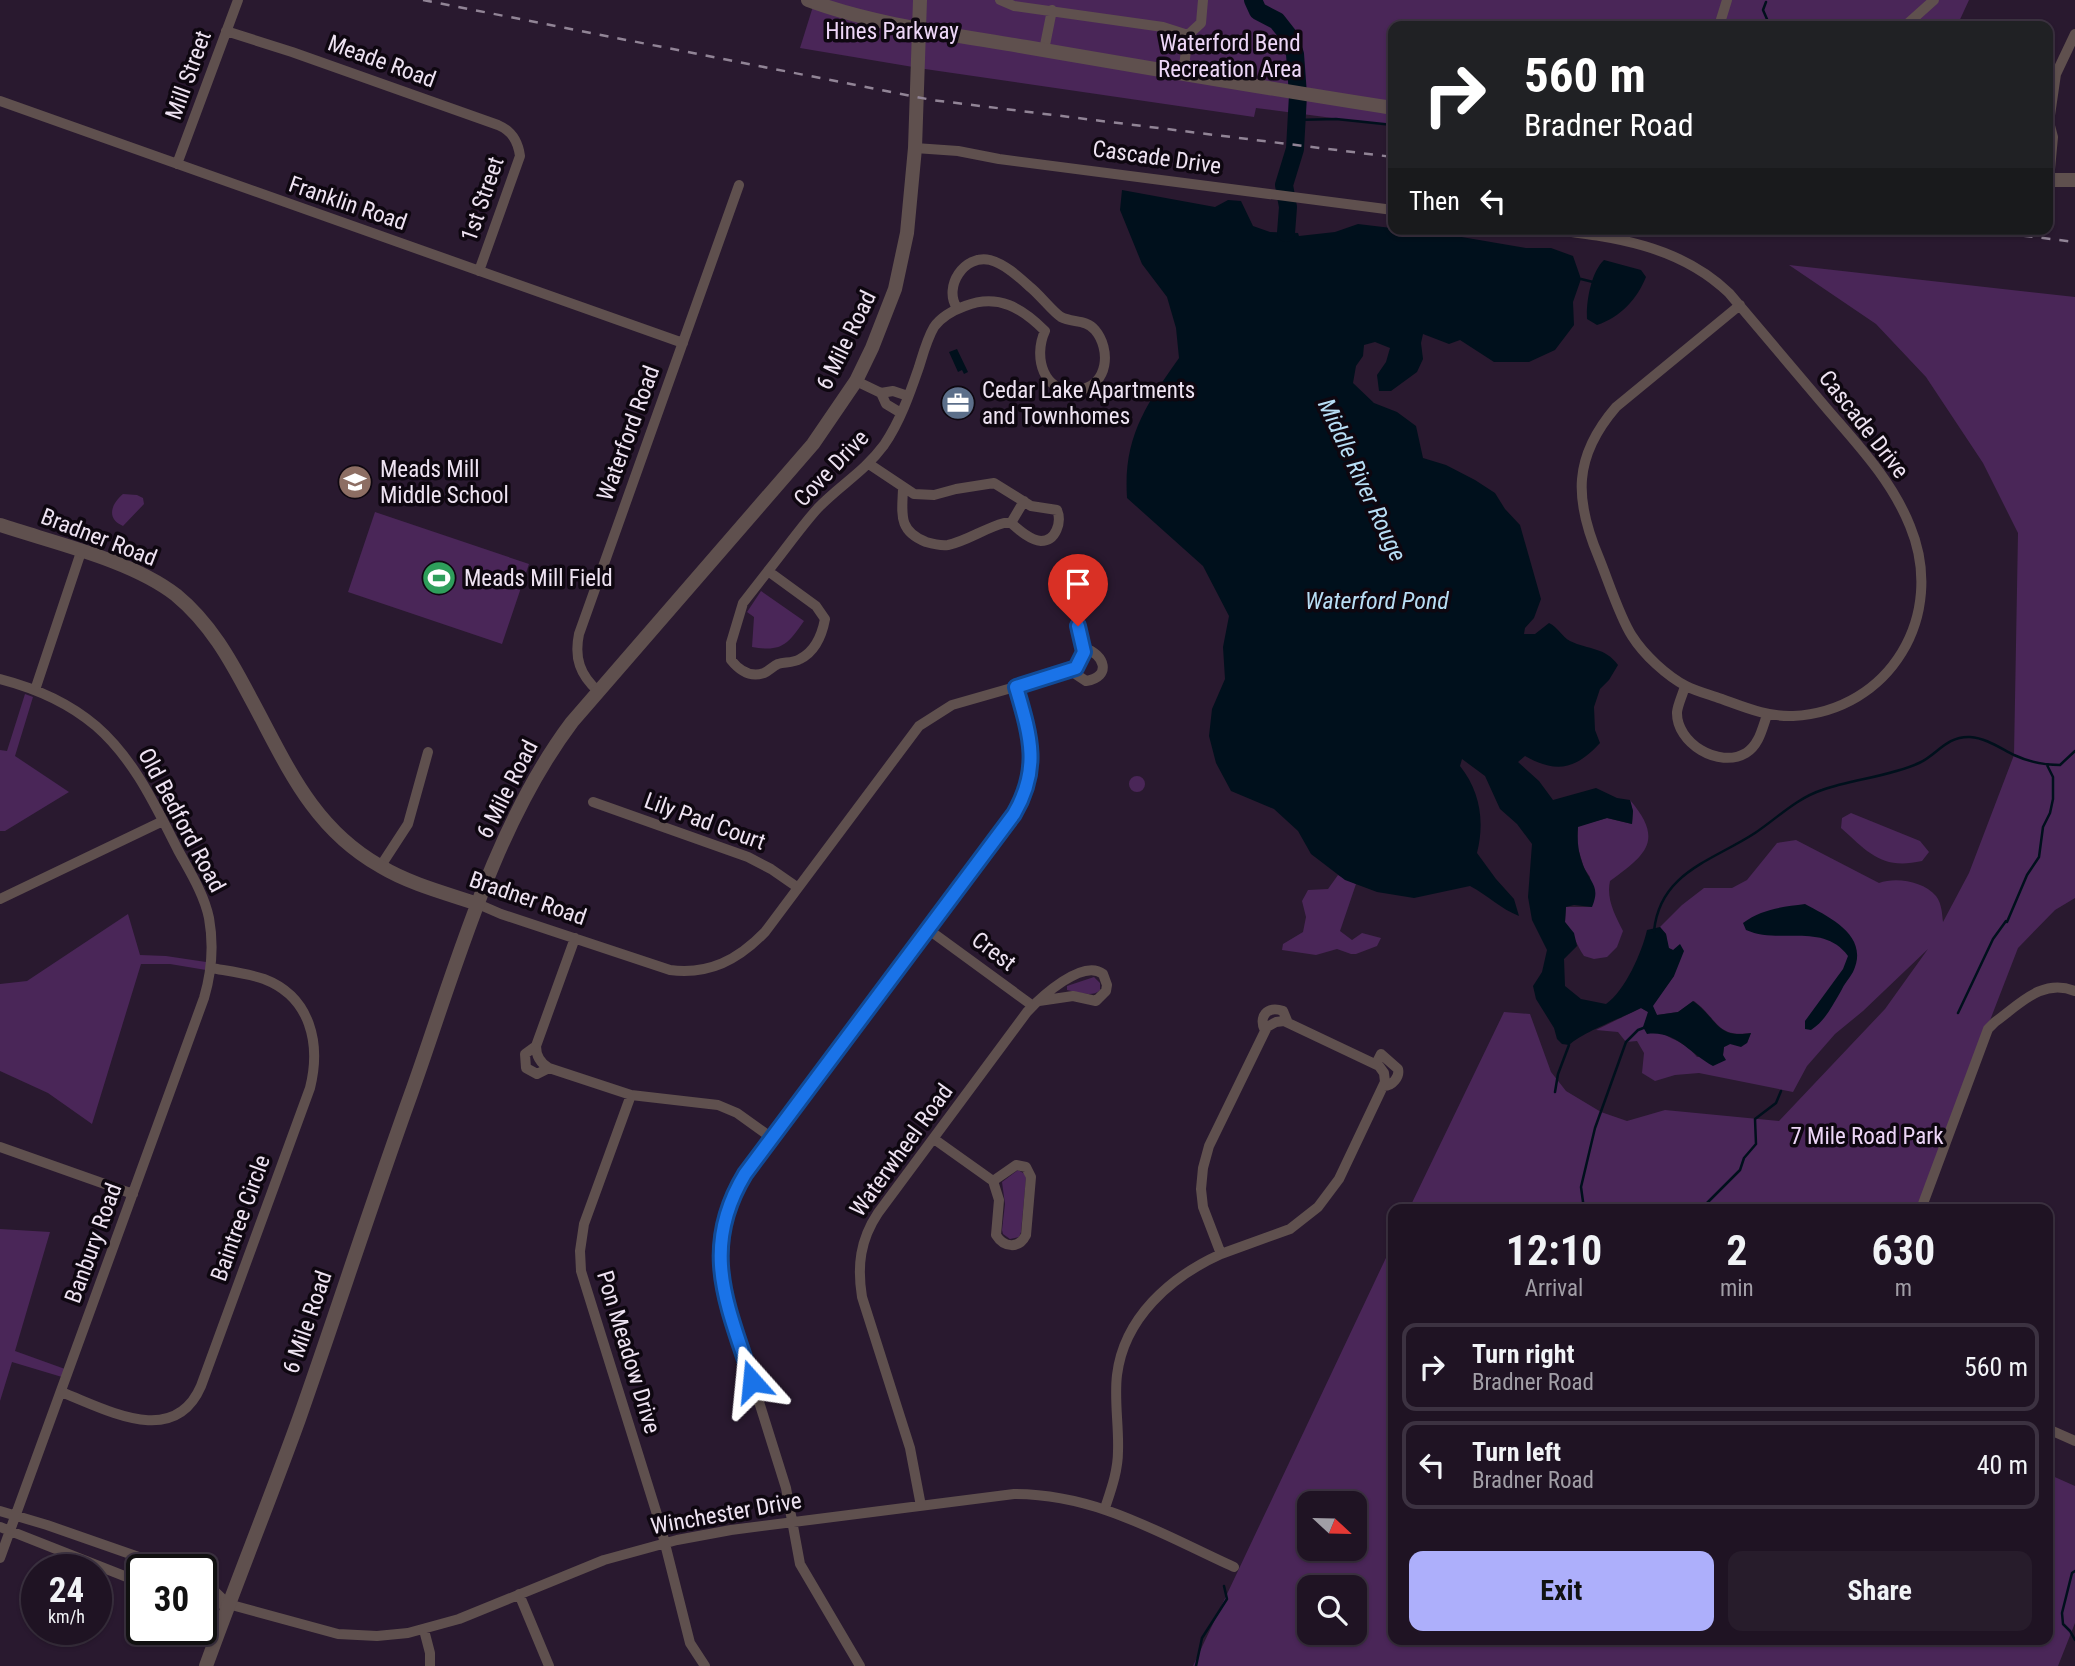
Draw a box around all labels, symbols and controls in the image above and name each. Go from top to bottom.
park label: Hines Parkway [825,18,959,45]
street label: Mill Street [160,27,217,123]
street label: Meade Road [324,29,439,93]
park label: Waterford Bend Recreation Area [1158,30,1302,83]
text: 560 m [1524,47,1646,104]
icon: right [1409,49,1500,140]
text: Bradner Road [1524,106,1694,144]
street label: Cascade Drive [1091,135,1223,180]
street label: 1st Street [455,153,510,245]
street label: Franklin Road [285,171,410,236]
icon: left [1474,182,1512,220]
text: Then [1409,186,1460,216]
street label: 6 Mile Road [811,286,882,394]
street label: Waterford Road [592,362,665,504]
street label: Cascade Drive [1813,365,1914,484]
place label: Cedar Lake Apartments and Townhomes [982,377,1195,430]
office icon: Cedar Lake Apartments and Townhomes [939,384,977,422]
water label: Middle River Rouge [1312,394,1412,566]
street label: Cove Drive [788,424,874,512]
place label: Meads Mill Middle School [380,456,509,509]
school or university icon: Meads Mill Middle School [336,463,374,501]
street label: Bradner Road [37,503,161,572]
pin [1048,554,1108,626]
sports icon: Meads Mill Field [420,559,458,597]
place label: Meads Mill Field [464,565,613,592]
icon: arrive [1059,565,1097,603]
water label: Waterford Pond [1305,587,1449,615]
street label: 6 Mile Road [471,736,544,843]
street label: Old Bedford Road [132,744,231,897]
street label: Lily Pad Court [641,787,769,856]
street label: Bradner Road [466,866,590,931]
street label: Crest [966,926,1021,977]
street label: Waterwheel Road [844,1079,959,1222]
park label: 7 Mile Road Park [1790,1123,1944,1150]
street label: Baintree Circle [205,1151,276,1285]
street label: Banbury Road [59,1180,128,1307]
text: 12:10 [1506,1226,1602,1275]
text: 2 [1726,1226,1747,1275]
text: 630 [1871,1226,1935,1275]
street label: 6 Mile Road [277,1267,338,1377]
street label: Pon Meadow Drive [591,1267,666,1437]
text: Arrival [1525,1275,1583,1302]
text: min [1720,1275,1754,1302]
text: m [1895,1275,1912,1302]
text: Turn right [1472,1339,1574,1369]
position arrow [715,1344,789,1418]
icon: right [1413,1348,1451,1386]
text: 560 m [1964,1352,2028,1382]
text: Bradner Road [1472,1369,1594,1396]
text: Turn left [1472,1437,1561,1467]
icon: left [1413,1446,1451,1484]
text: 40 m [1977,1450,2028,1480]
text: Bradner Road [1472,1467,1594,1494]
street label: Winchester Drive [649,1487,804,1540]
north arrow [1297,1491,1367,1561]
map controls [1297,1491,1367,1645]
button: Exit [1409,1551,1714,1631]
button: Share [1728,1551,2032,1631]
speed limit sign: 30 [126,1554,217,1645]
text: 24 [49,1570,84,1611]
button: search [1297,1575,1367,1645]
text: km/h [48,1606,85,1627]

